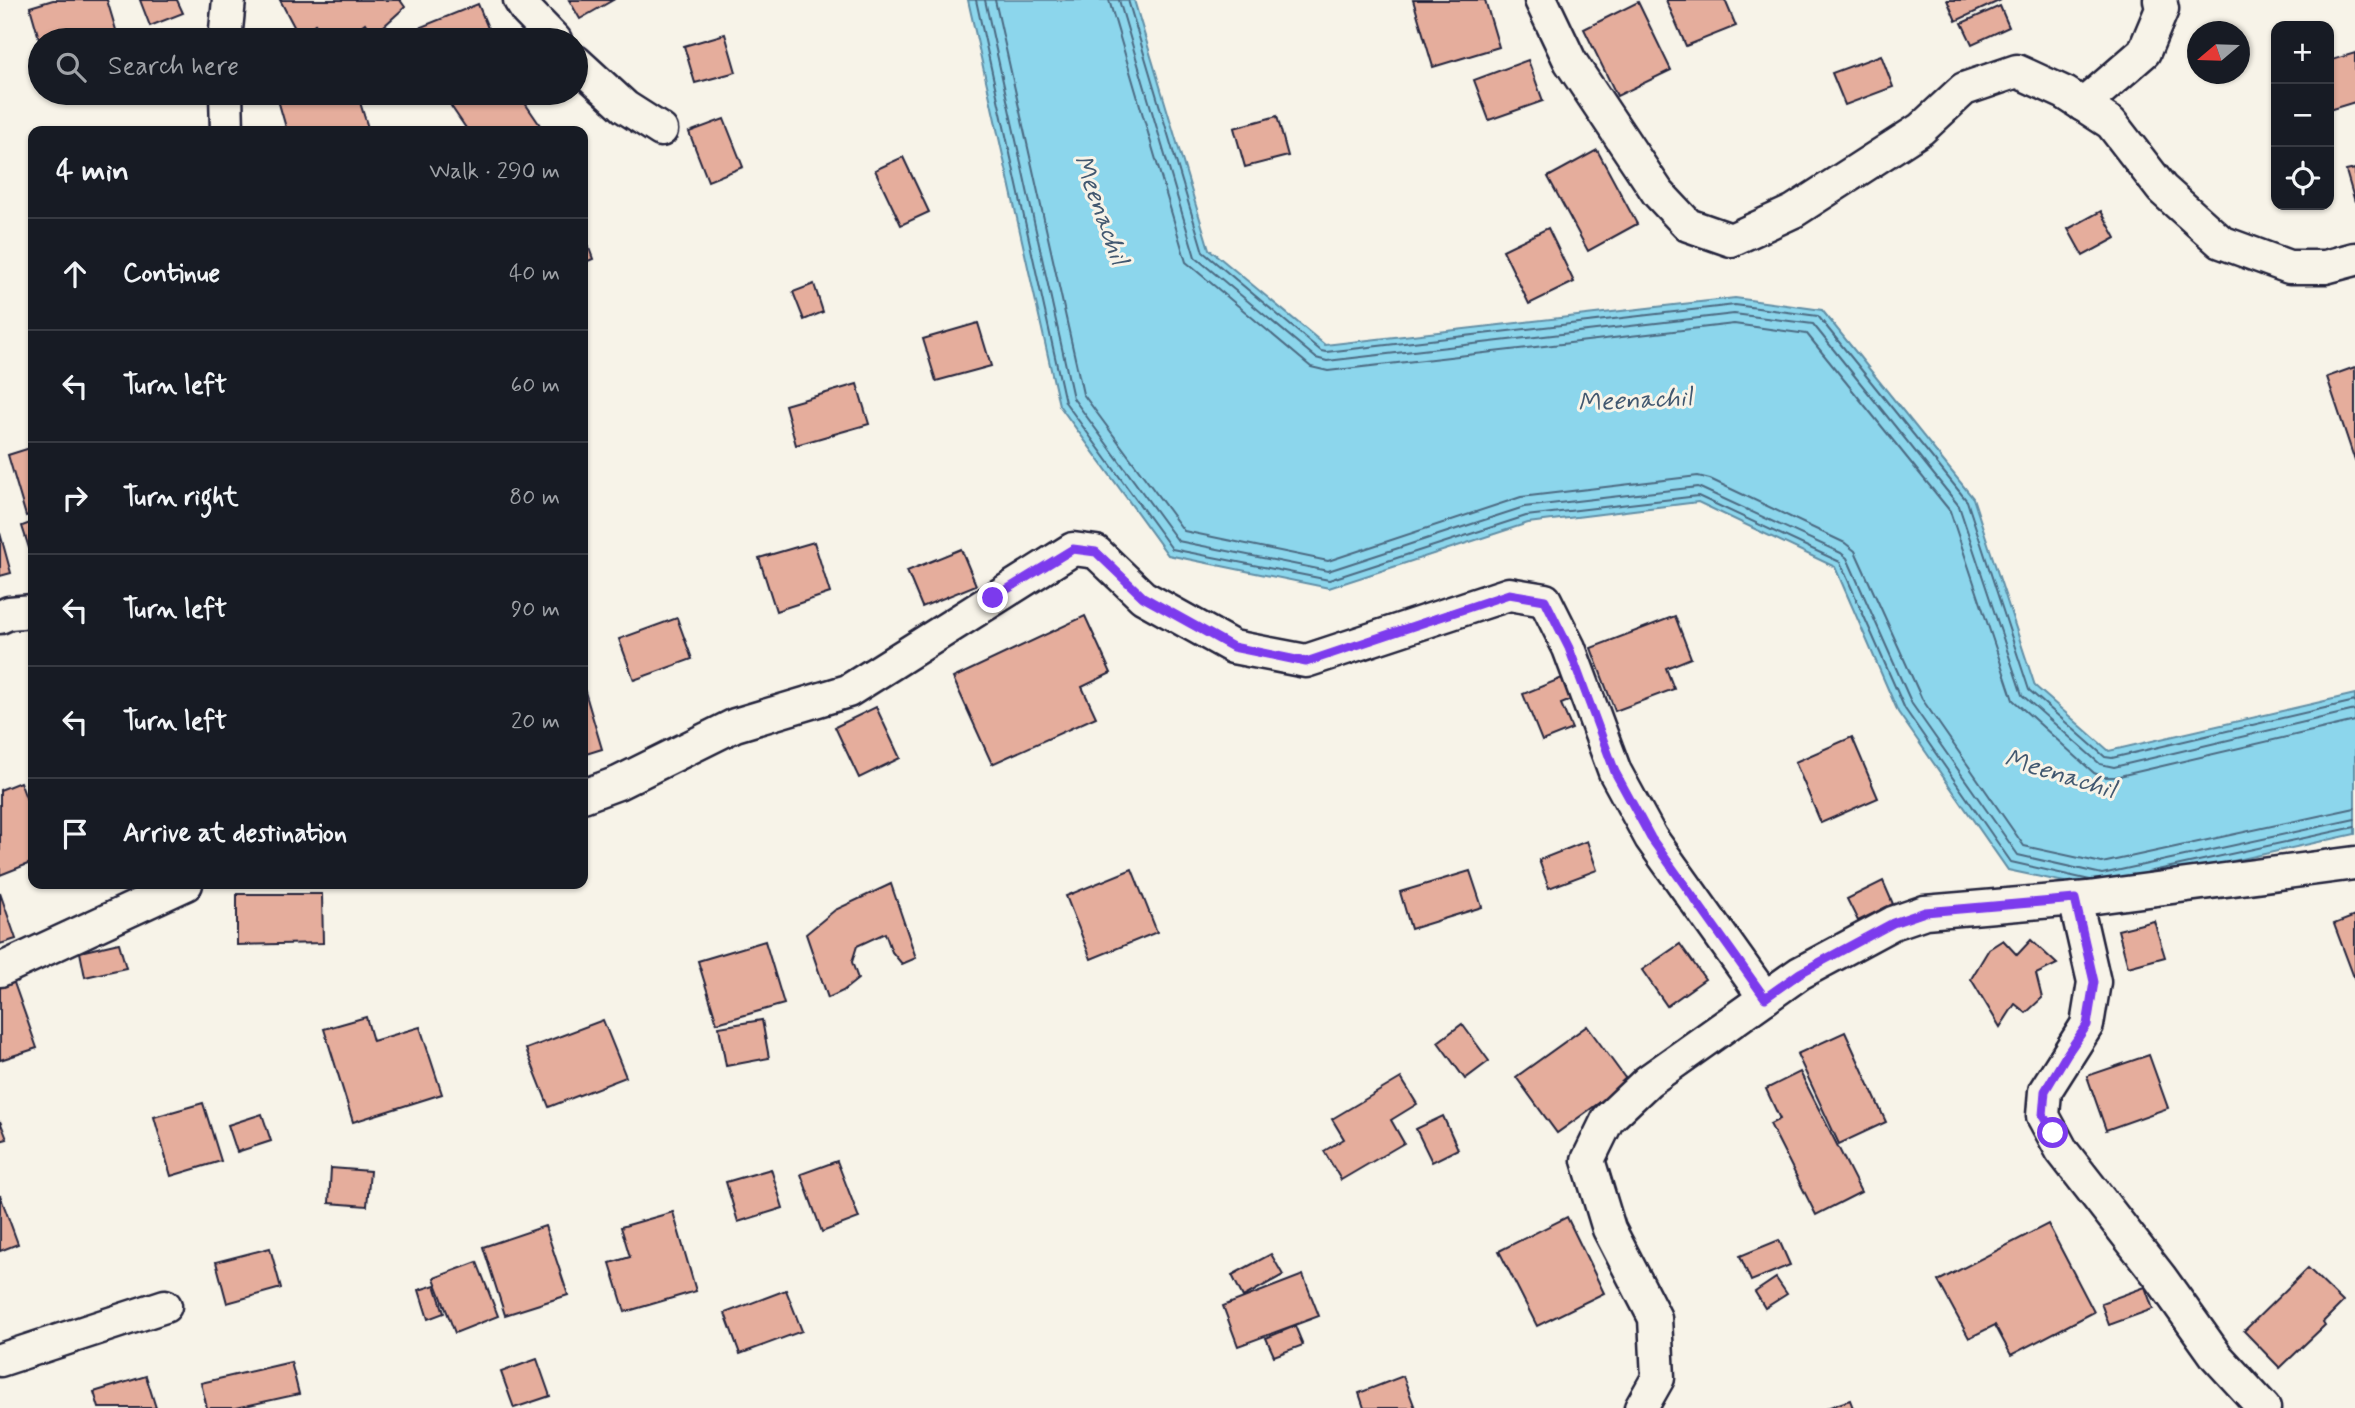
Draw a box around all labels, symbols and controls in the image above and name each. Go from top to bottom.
north arrow [2187,21,2250,84]
map controls [2271,21,2334,210]
button: + [2271,21,2334,84]
search box [28,28,588,105]
icon: search [52,48,90,86]
text: Search here [108,50,239,84]
button: − [2271,84,2334,147]
button: locate [2271,147,2334,210]
water label: Meenachil [1064,150,1136,271]
text: 4 min [56,152,129,191]
text: Walk · 290 m [429,157,560,187]
icon: ahead [56,255,94,293]
text: Continue [123,257,220,291]
text: 40 m [509,259,560,289]
icon: left [56,367,94,405]
text: Turn left [123,369,227,403]
text: 60 m [511,371,560,401]
water label: Meenachil [1577,381,1695,421]
icon: right [56,479,94,517]
text: Turn right [123,481,239,515]
text: 80 m [509,483,560,513]
route end [977,582,1008,613]
icon: left [56,591,94,629]
text: Turn left [123,593,227,627]
text: 90 m [511,595,560,625]
icon: left [56,703,94,741]
text: Turn left [123,705,227,739]
text: 20 m [511,707,560,737]
water label: Meenachil [2000,742,2121,809]
icon: arrive [56,815,94,853]
text: Arrive at destination [123,817,347,851]
route start [2037,1117,2068,1148]

